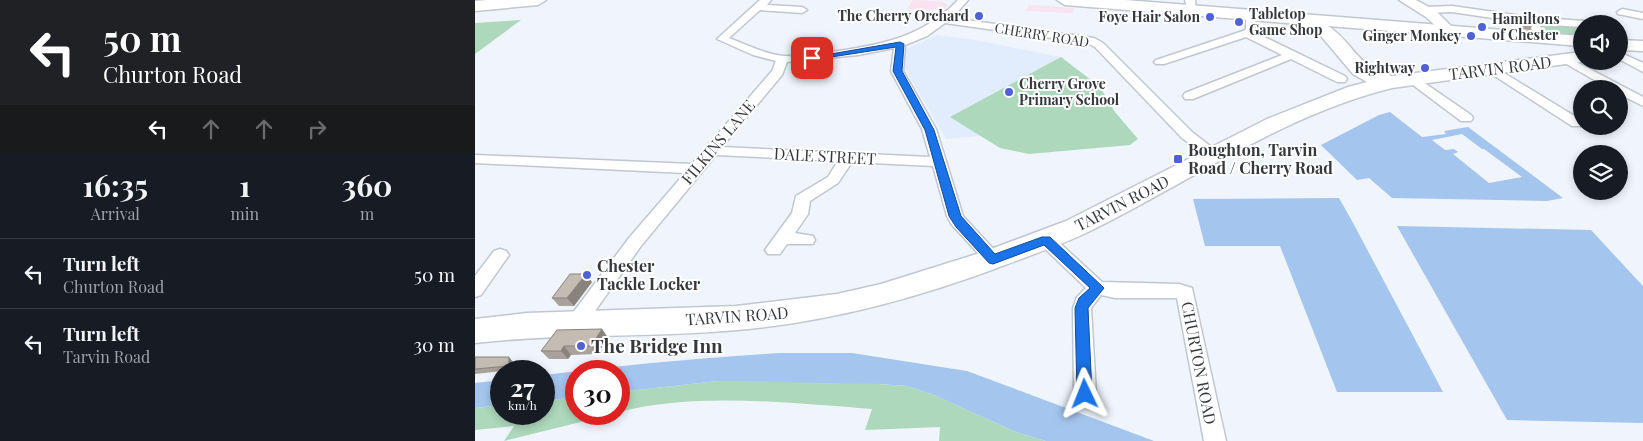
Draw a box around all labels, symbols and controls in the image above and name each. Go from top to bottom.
place label: Tabletop Game Shop [1249,4,1322,39]
place label: The Cherry Orchard [837,6,970,25]
place label: Foye Hair Salon [1099,7,1200,26]
place label: Hamiltons of Chester [1492,9,1560,44]
marker: The Cherry Orchard [973,10,985,22]
marker: Foye Hair Salon [1204,11,1216,23]
text: 50 m [103,14,181,61]
map controls [1573,15,1628,200]
button: sound [1573,15,1628,70]
marker: Tabletop Game Shop [1233,16,1245,28]
street label: CHERRY ROAD [993,18,1091,51]
icon: left [20,20,85,85]
marker: Hamiltons of Chester [1476,21,1488,33]
place label: Ginger Monkey [1363,26,1462,45]
marker: Ginger Monkey [1465,30,1477,42]
pin [791,37,833,79]
icon: arrive [798,44,826,72]
street label: TARVIN ROAD [1448,51,1552,84]
place label: Rightway [1354,58,1416,77]
text: Churton Road [103,59,242,89]
marker: Rightway [1419,62,1431,74]
place label: Cherry Grove Primary School [1019,74,1120,109]
button: search [1573,80,1628,135]
marker: Cherry Grove Primary School [1003,86,1015,98]
street label: FILKINS LANE [676,95,759,188]
icon: left [144,115,172,143]
icon: ahead [197,115,225,143]
icon: ahead [250,115,278,143]
icon: right [303,115,331,143]
place label: Boughton, Tarvin Road / Cherry Road [1188,139,1333,178]
street label: DALE STREET [773,142,877,169]
button: layers [1573,145,1628,200]
marker: Boughton, Tarvin Road / Cherry Road [1172,153,1184,165]
text: 16:35 [83,165,148,205]
text: 1 [239,165,251,205]
text: 360 [342,165,392,205]
street label: TARVIN ROAD [1071,170,1172,235]
text: Arrival [91,203,140,224]
text: min [231,203,259,224]
text: m [360,203,374,224]
text: Turn left [63,250,140,276]
place label: Chester Tackle Locker [597,255,701,294]
icon: left [20,260,48,288]
text: 50 m [414,261,455,287]
marker: Chester Tackle Locker [581,269,593,281]
text: Churton Road [63,276,164,297]
street label: CHURTON ROAD [1177,300,1222,426]
street label: TARVIN ROAD [685,301,789,330]
text: Turn left [63,320,140,346]
icon: left [20,330,48,358]
text: 30 m [413,331,455,357]
place label: The Bridge Inn [591,332,723,358]
marker: The Bridge Inn [575,340,587,352]
text: Tarvin Road [63,346,150,367]
speed limit sign: 30 [565,360,630,425]
position arrow [1058,367,1110,419]
text: 27 [510,370,535,403]
text: km/h [508,397,537,413]

